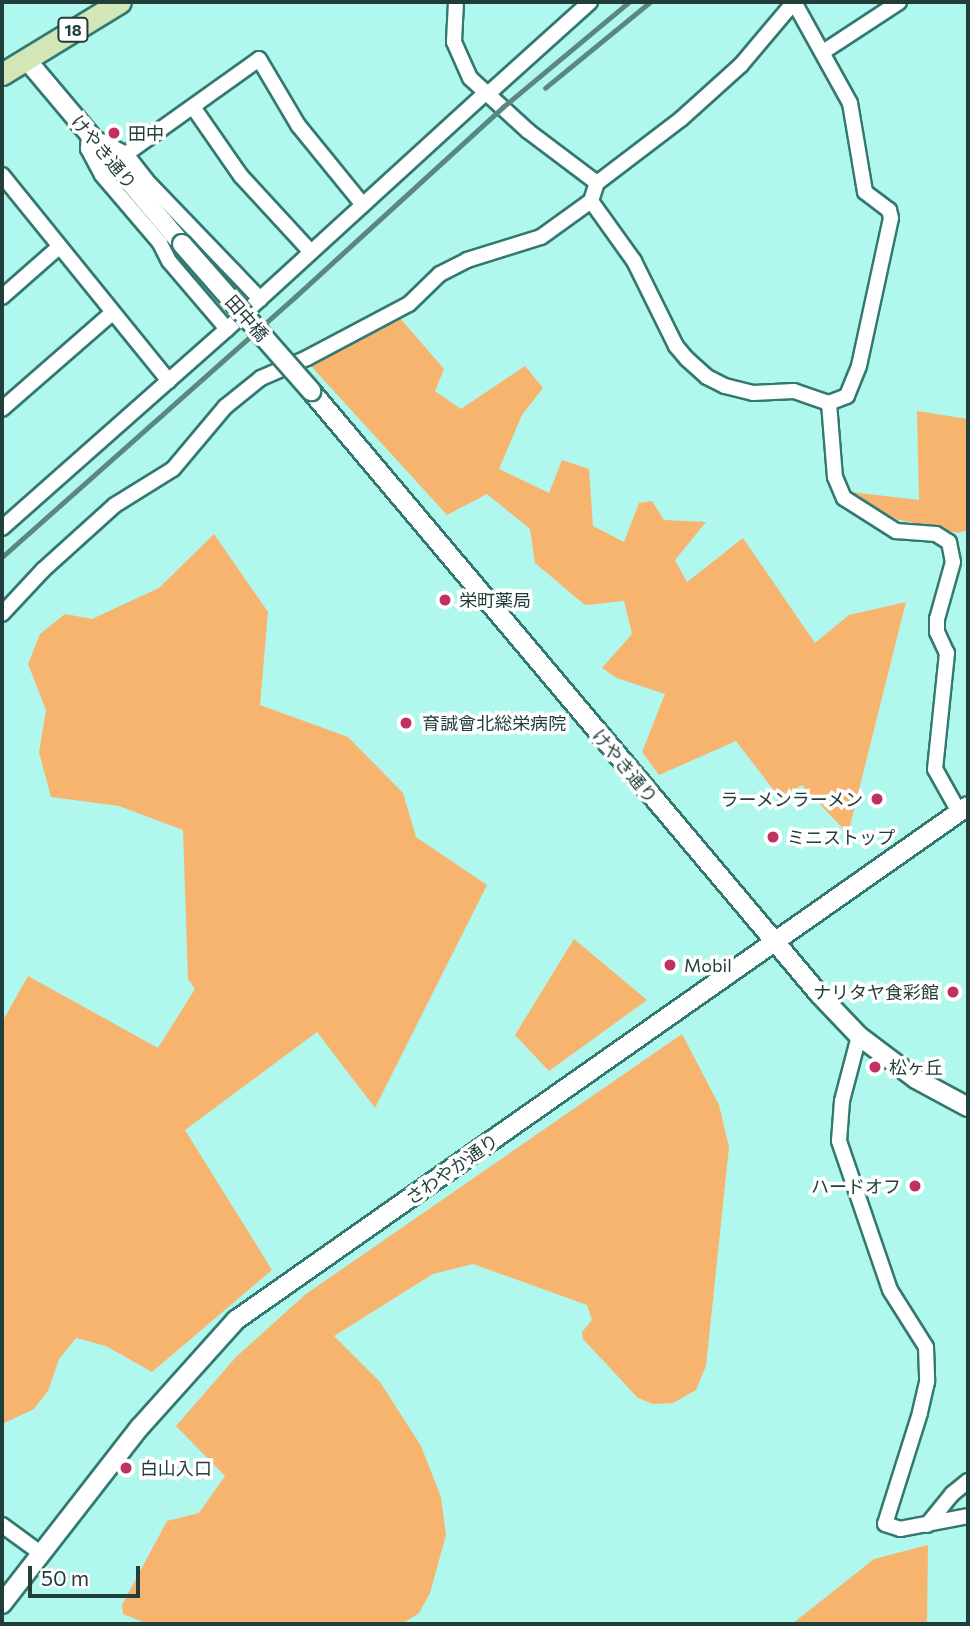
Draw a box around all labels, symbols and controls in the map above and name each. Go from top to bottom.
road number: 18 [57,18,89,42]
street label: けやき通り [67,111,141,193]
place label: 田中 [128,122,164,144]
marker: 田中 [106,125,122,141]
street label: 田中橋 [221,291,273,345]
place label: 栄町薬局 [459,589,531,611]
marker: 栄町薬局 [437,592,453,608]
place label: 育誠會北総栄病院 [422,712,566,734]
marker: 育誠會北総栄病院 [396,713,416,733]
street label: けやき通り [588,725,662,807]
place label: ラーメンラーメン [719,788,863,810]
marker: ラーメンラーメン [869,791,885,807]
place label: ミニストップ [787,826,895,848]
marker: ミニストップ [765,829,781,845]
place label: Mobil [684,954,732,976]
marker: Mobil [662,957,678,973]
place label: ナリタヤ食彩館 [813,981,939,1003]
marker: ナリタヤ食彩館 [945,984,961,1000]
place label: 松ヶ丘 [889,1056,943,1078]
marker: 松ヶ丘 [867,1059,883,1075]
street label: さわやか通り [402,1129,502,1209]
place label: ハードオフ [811,1175,901,1197]
marker: ハードオフ [907,1178,923,1194]
place label: 白山入口 [140,1457,212,1479]
marker: 白山入口 [118,1460,134,1476]
scale bar [32,1552,144,1596]
text: 50 m [41,1565,89,1590]

